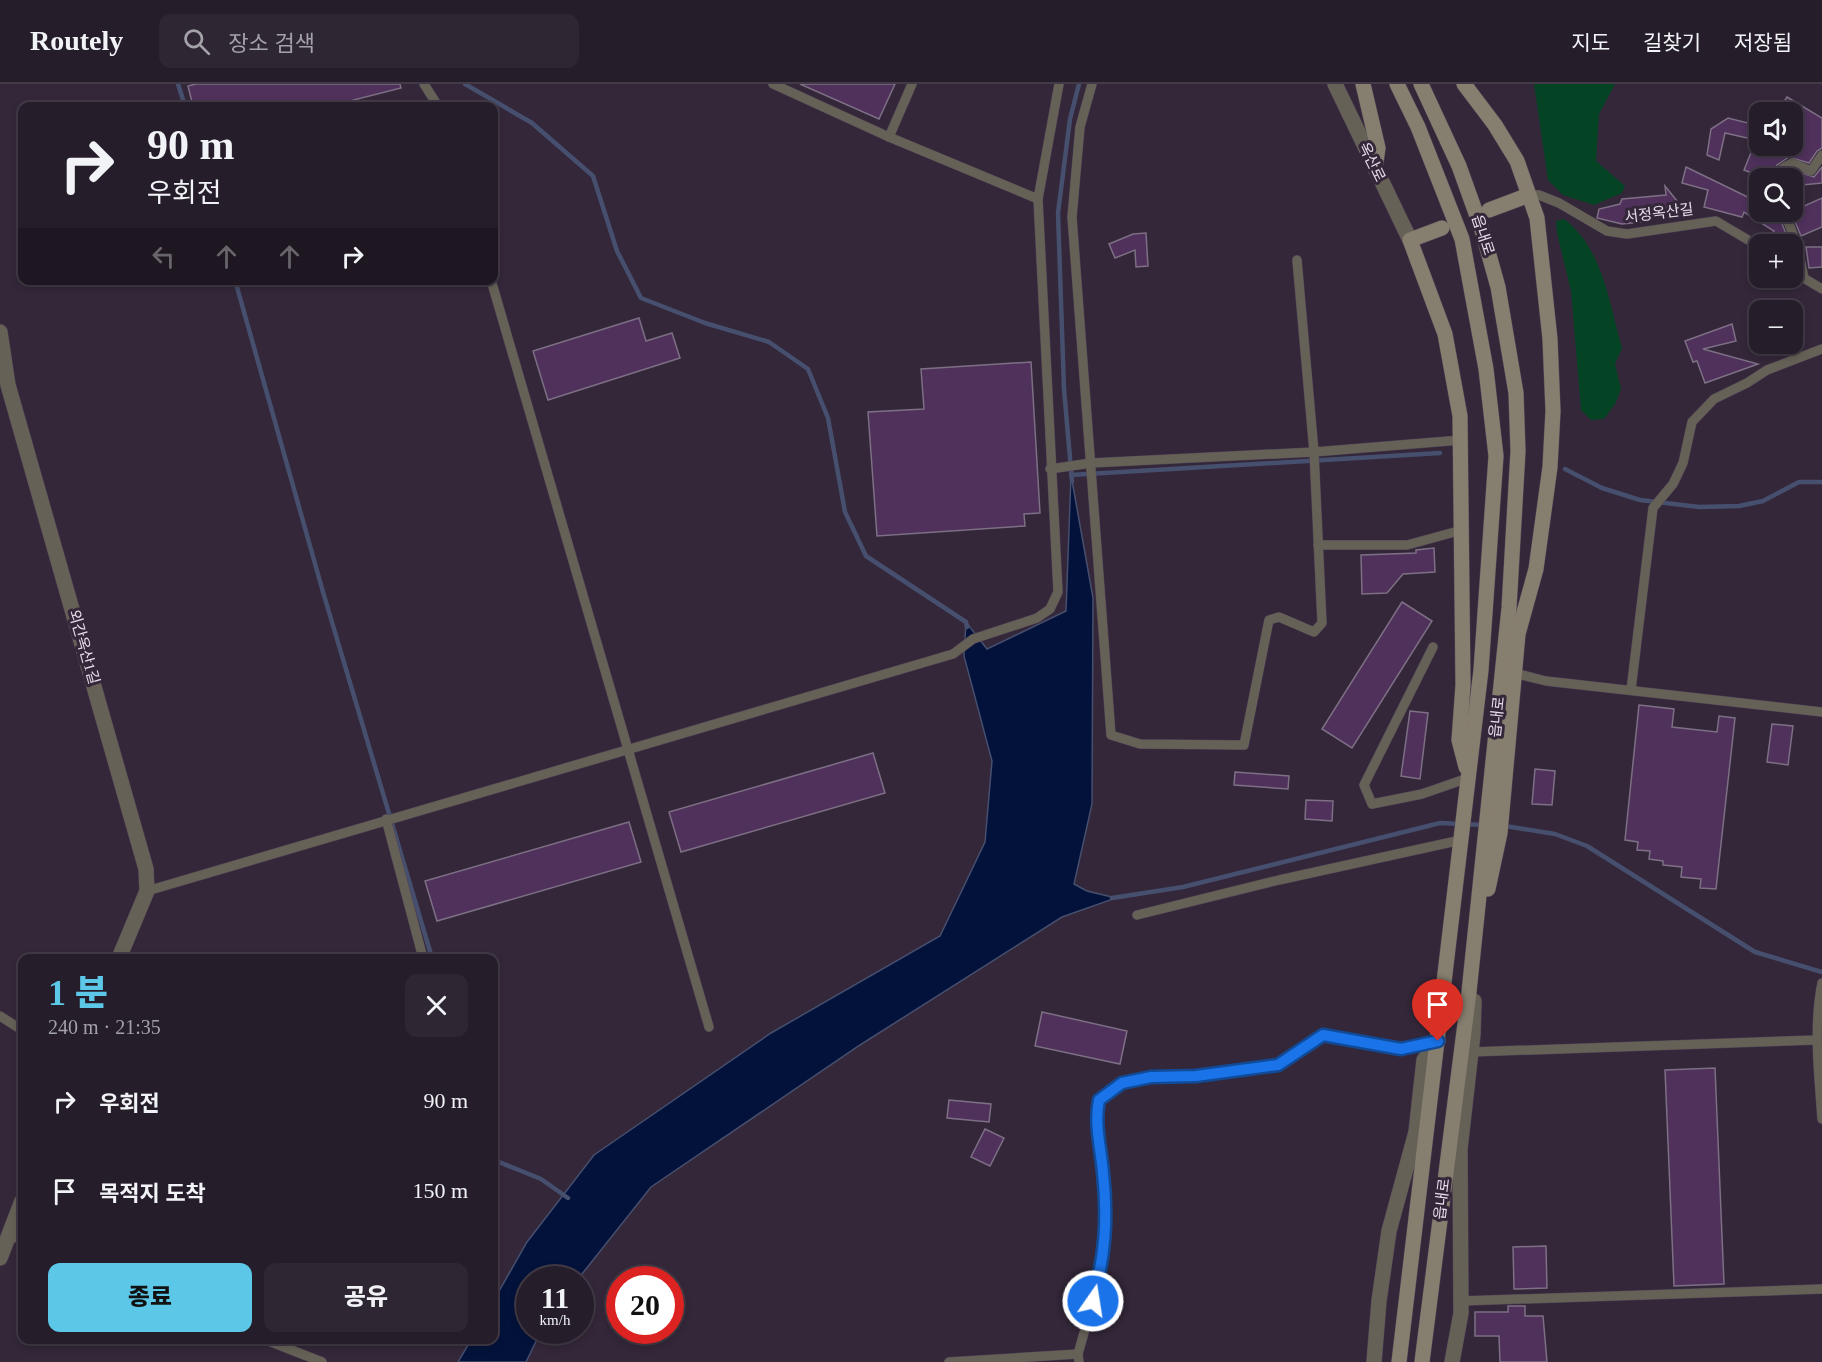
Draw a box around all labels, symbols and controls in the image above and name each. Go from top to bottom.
search box [159,14,579,68]
text: Routely [30,25,123,56]
icon: search [180,25,213,58]
text: 장소 검색 [228,31,315,56]
text: 지도 [1571,31,1610,55]
text: 길찾기 [1643,31,1701,55]
text: 저장됨 [1734,31,1792,55]
map controls [1749,102,1803,354]
button: sound [1749,102,1803,156]
text: 90 m [147,122,235,168]
icon: right [48,126,126,204]
street label: 옥산로 [1356,140,1388,184]
button: search [1749,168,1803,222]
text: 우회전 [147,178,222,208]
street label: 서정옥산길 [1624,201,1694,225]
street label: 읍내로 [1469,213,1497,257]
button: + [1749,234,1803,288]
icon: left [147,240,180,273]
icon: ahead [210,240,243,273]
icon: ahead [273,240,306,273]
icon: right [336,240,369,273]
button: − [1749,300,1803,354]
street label: 외간옥산1길 [66,608,102,686]
street label: 읍내로 [1487,696,1507,738]
text: 1 분 [48,973,108,1013]
button: close [405,974,468,1037]
pin [1412,979,1463,1041]
icon: arrive [1421,988,1454,1021]
text: 240 m · 21:35 [48,1016,161,1038]
icon: right [48,1085,81,1118]
text: 90 m [423,1088,468,1113]
text: 우회전 [99,1091,160,1116]
icon: arrive [48,1175,81,1208]
street label: 읍내로 [1432,1177,1452,1221]
text: 150 m [412,1178,468,1203]
text: 목적지 도착 [99,1181,206,1206]
button: 종료 [48,1263,252,1332]
button: 공유 [264,1263,468,1332]
speed limit sign: 20 [606,1266,684,1344]
position arrow [1061,1269,1125,1333]
text: 11 [541,1281,569,1314]
text: km/h [540,1312,570,1328]

